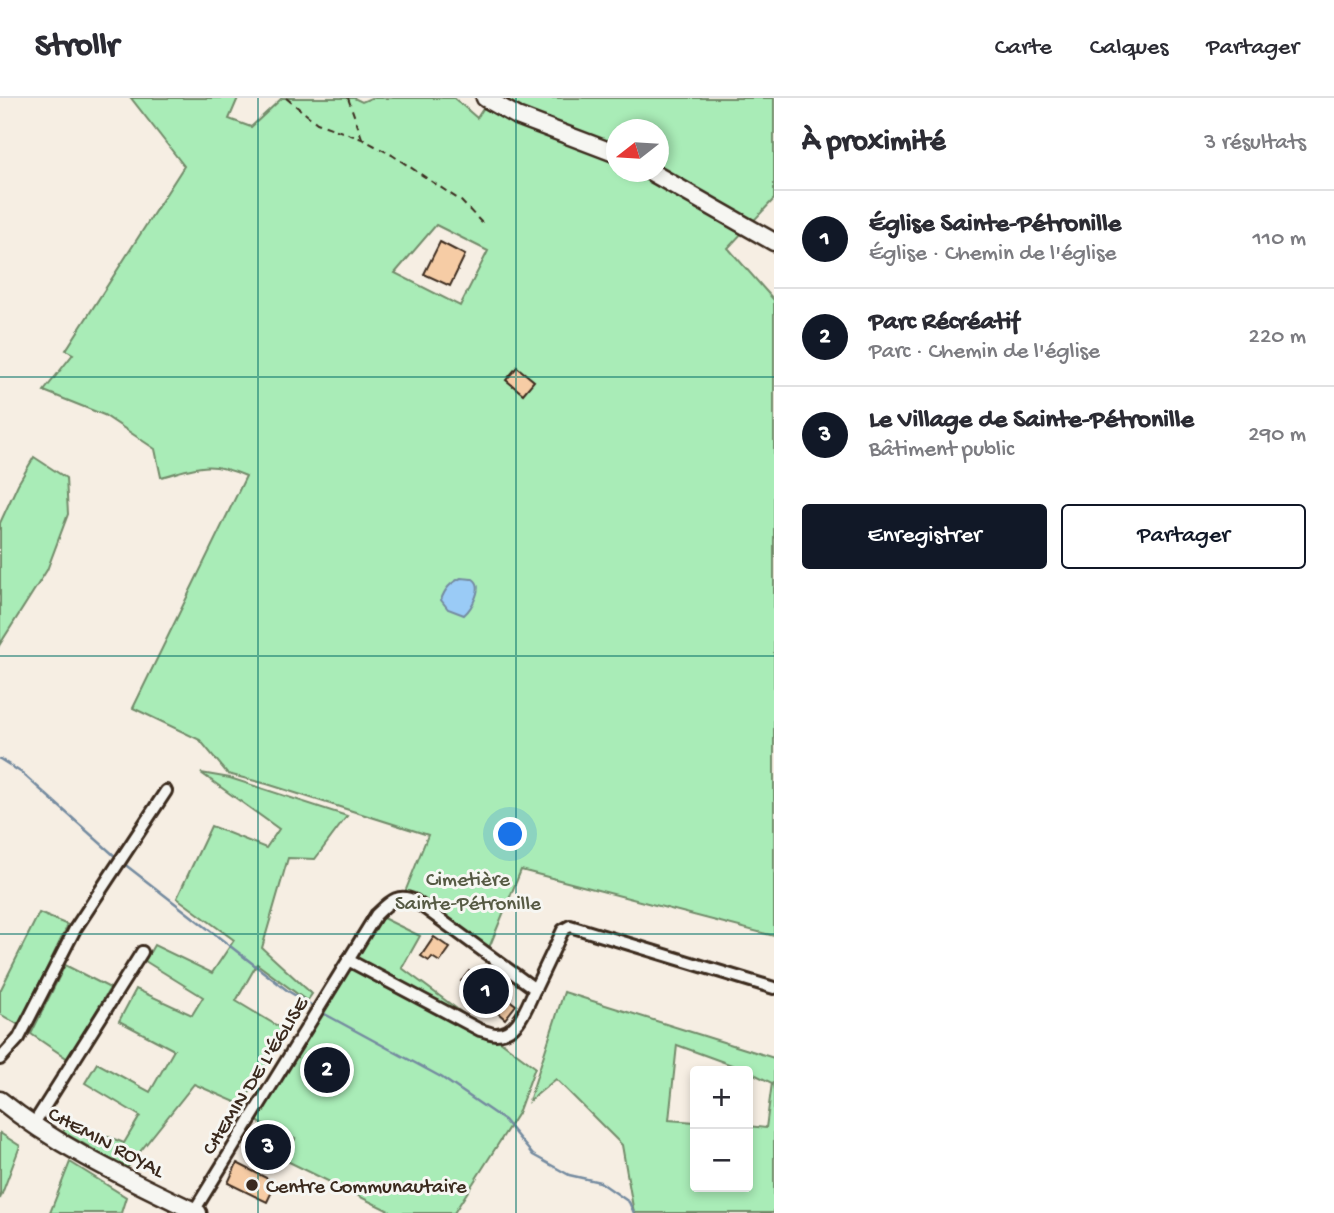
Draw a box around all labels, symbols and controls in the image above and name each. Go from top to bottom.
text: Strollr [35,29,119,67]
text: Carte [995,34,1052,63]
text: Calques [1090,34,1168,63]
text: Partager [1206,34,1299,63]
north arrow [606,119,669,182]
text: À proximité [802,126,946,161]
text: 3 résultats [1204,130,1306,157]
text: Église Sainte-Pétronille [869,210,1121,241]
text: 1 [820,226,830,253]
text: 110 m [1253,226,1306,253]
text: Église · Chemin de l'église [869,241,1116,268]
text: Parc Récréatif [869,308,1019,339]
text: 2 [819,324,831,351]
text: 220 m [1249,324,1306,351]
text: Parc · Chemin de l'église [869,339,1100,366]
text: Le Village de Sainte-Pétronille [869,406,1194,437]
text: 3 [819,422,831,449]
text: 290 m [1248,422,1306,449]
text: Bâtiment public [869,437,1014,464]
button: Enregistrer [802,504,1047,569]
button: Partager [1061,504,1306,569]
your location [493,817,527,851]
park label: Cimetière Sainte-Pétronille [395,869,542,918]
pin: 1 [463,965,509,1017]
street label: CHEMIN DE L'ÉGLISE [198,993,316,1160]
pin: 2 [304,1044,350,1096]
map controls [690,1066,753,1192]
button: + [690,1066,753,1129]
street label: CHEMIN ROYAL [43,1103,169,1186]
pin: 3 [245,1121,291,1173]
button: − [690,1129,753,1192]
place label: Centre Communautaire [266,1176,468,1201]
marker: Centre Communautaire [244,1177,260,1193]

